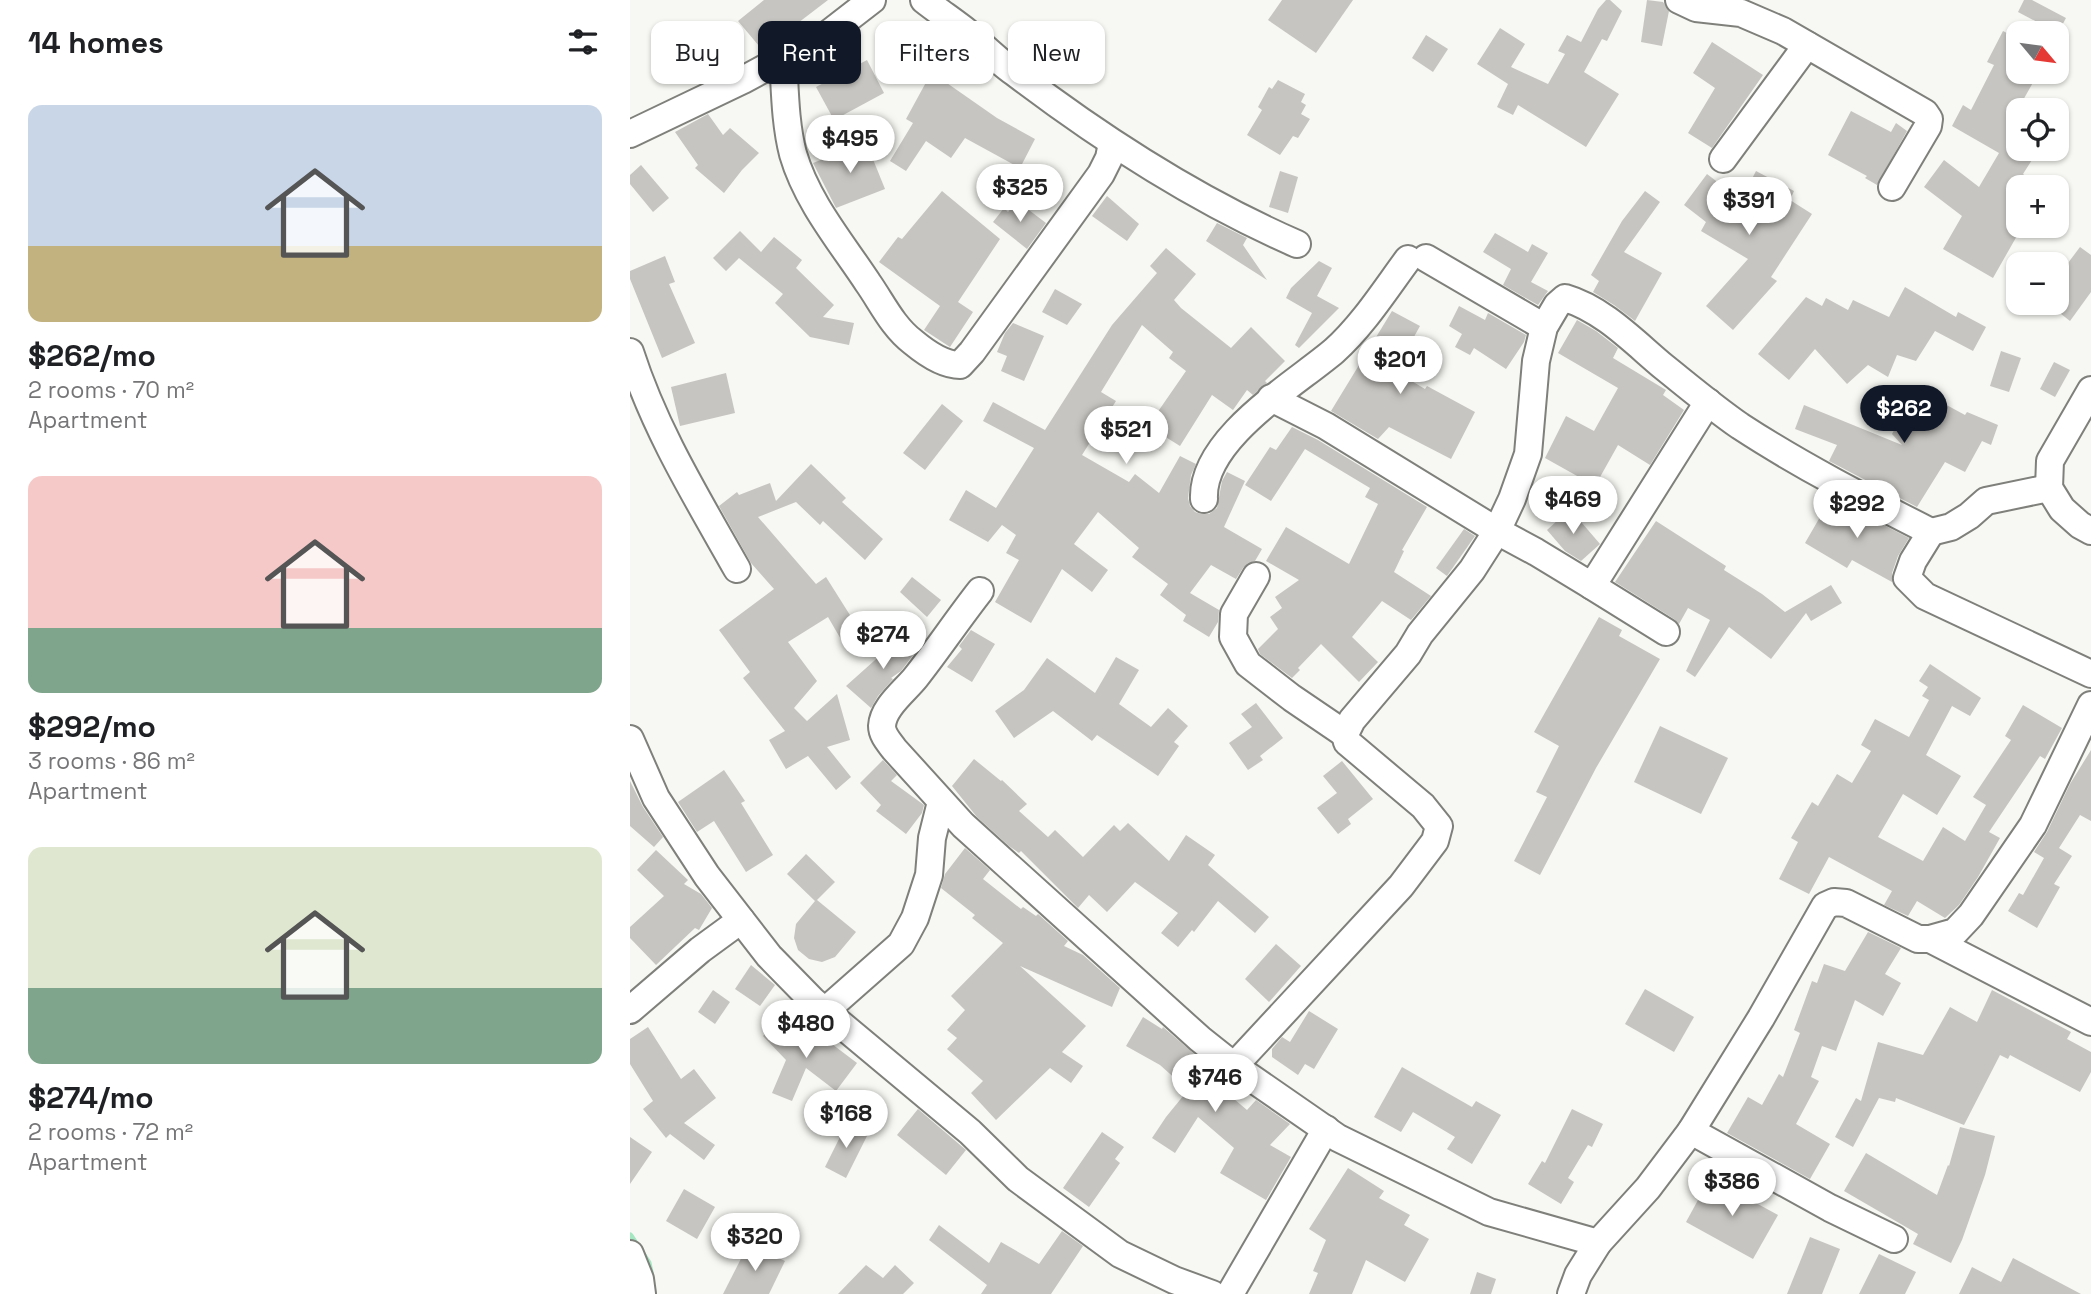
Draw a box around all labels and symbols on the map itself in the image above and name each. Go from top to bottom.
north arrow [2006,21,2068,84]
pin: $495 [809,116,891,175]
pin: $325 [979,164,1061,224]
pin: $391 [1708,177,1790,237]
pin: $201 [1359,336,1441,396]
pin: $262 [1863,386,1945,445]
pin: $521 [1085,406,1167,466]
pin: $469 [1532,476,1614,536]
pin: $292 [1816,480,1898,540]
pin: $274 [842,612,924,671]
pin: $480 [765,1000,847,1060]
pin: $746 [1174,1054,1256,1114]
pin: $168 [805,1090,887,1150]
pin: $386 [1691,1158,1773,1218]
pin: $320 [714,1214,796,1273]

